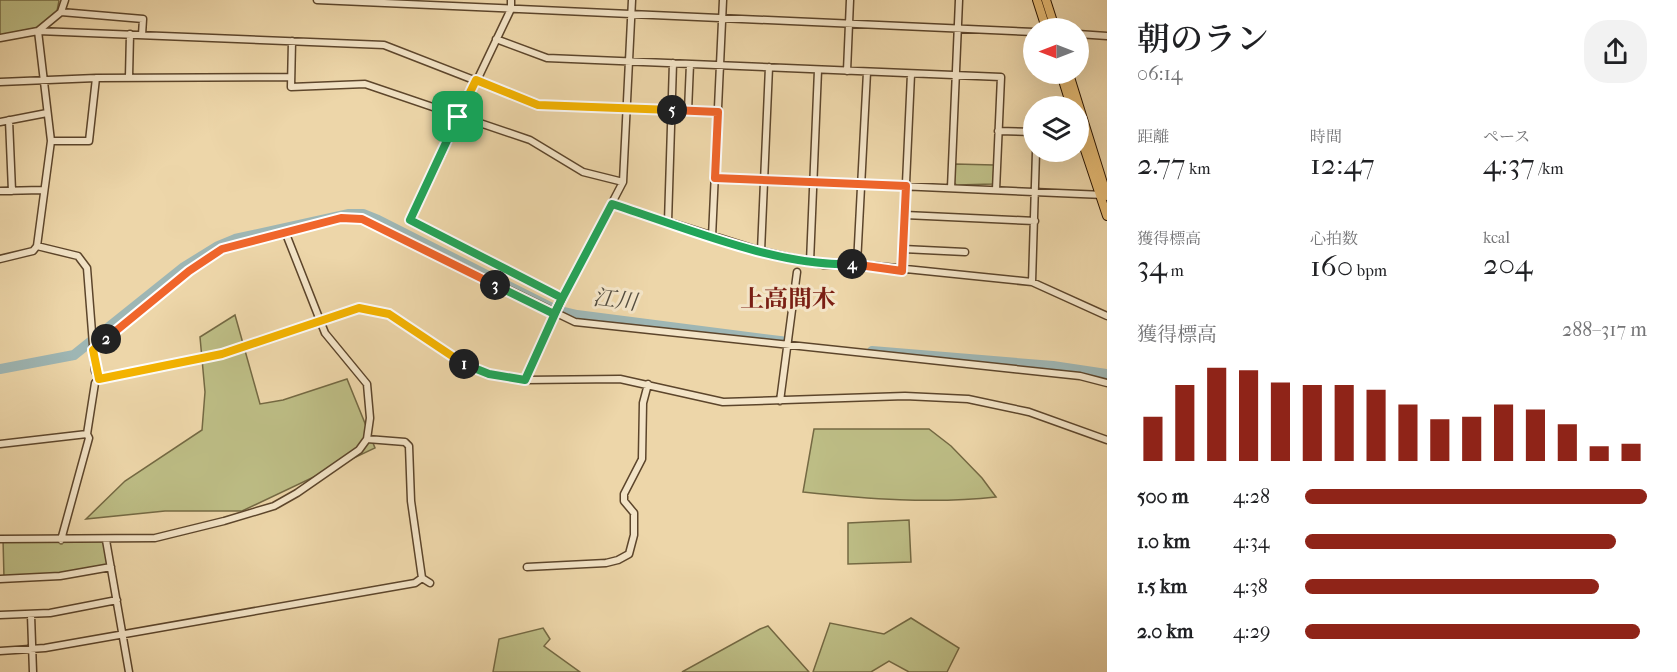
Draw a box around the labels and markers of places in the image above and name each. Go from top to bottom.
pin [432,91,483,142]
pin: 5 [657,95,687,125]
pin: 4 [837,249,867,279]
pin: 3 [480,270,510,300]
pin: 2 [91,324,121,354]
pin: 1 [449,349,479,379]

